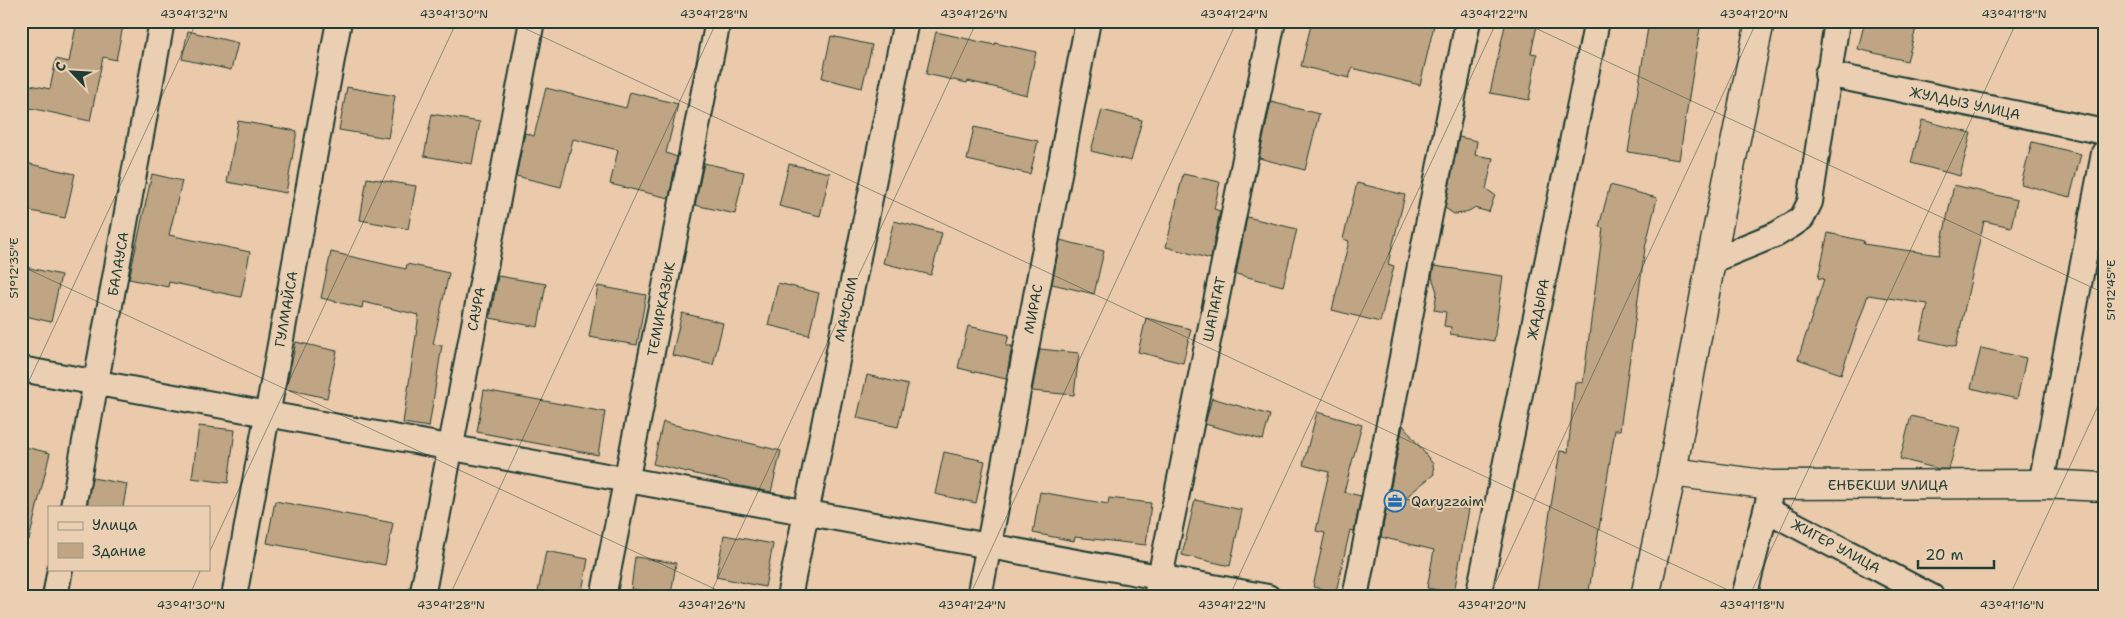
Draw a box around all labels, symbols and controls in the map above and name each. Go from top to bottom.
text: 43°41'32"N [160,6,228,22]
text: 43°41'30"N [420,6,488,22]
text: 43°41'28"N [680,6,748,22]
text: 43°41'26"N [940,6,1008,22]
text: 43°41'24"N [1200,6,1268,22]
text: 43°41'22"N [1460,6,1528,22]
text: 43°41'20"N [1720,6,1788,22]
text: 43°41'18"N [1981,6,2047,22]
north arrow [48,48,98,98]
text: С [50,59,70,74]
street label: ЖУЛДЫЗ УЛИЦА [1908,82,2022,124]
street label: БАЛАУСА [103,230,133,298]
text: 51°12'35"E [6,237,22,299]
street label: ТЕМИРКАЗЫК [643,260,679,358]
text: 51°12'45"E [2103,260,2119,320]
street label: ГУЛМАЙСА [270,270,302,348]
street label: МАУСЫМ [830,274,862,343]
street label: ШАПАГАТ [1198,274,1230,343]
street label: ЖАДЫРА [1523,277,1553,341]
street label: МИРАС [1019,283,1047,335]
street label: САУРА [463,285,489,333]
street label: ЕНБЕКШИ УЛИЦА [1828,476,1948,494]
office icon: Qaryzzaim [1383,489,1407,513]
place label: Qaryzzaim [1411,492,1484,510]
legend [48,506,210,570]
text: Улица [92,515,138,535]
street label: ЖИГЕР УЛИЦА [1788,515,1884,577]
scale bar [1918,538,1994,570]
text: Здание [92,541,146,561]
text: 20 m [1925,545,1964,565]
text: 43°41'30"N [157,597,225,613]
text: 43°41'28"N [417,597,485,613]
text: 43°41'26"N [678,597,746,613]
text: 43°41'24"N [938,597,1006,613]
text: 43°41'22"N [1198,597,1266,613]
text: 43°41'20"N [1458,597,1526,613]
text: 43°41'18"N [1719,597,1785,613]
text: 43°41'16"N [1980,597,2044,613]

